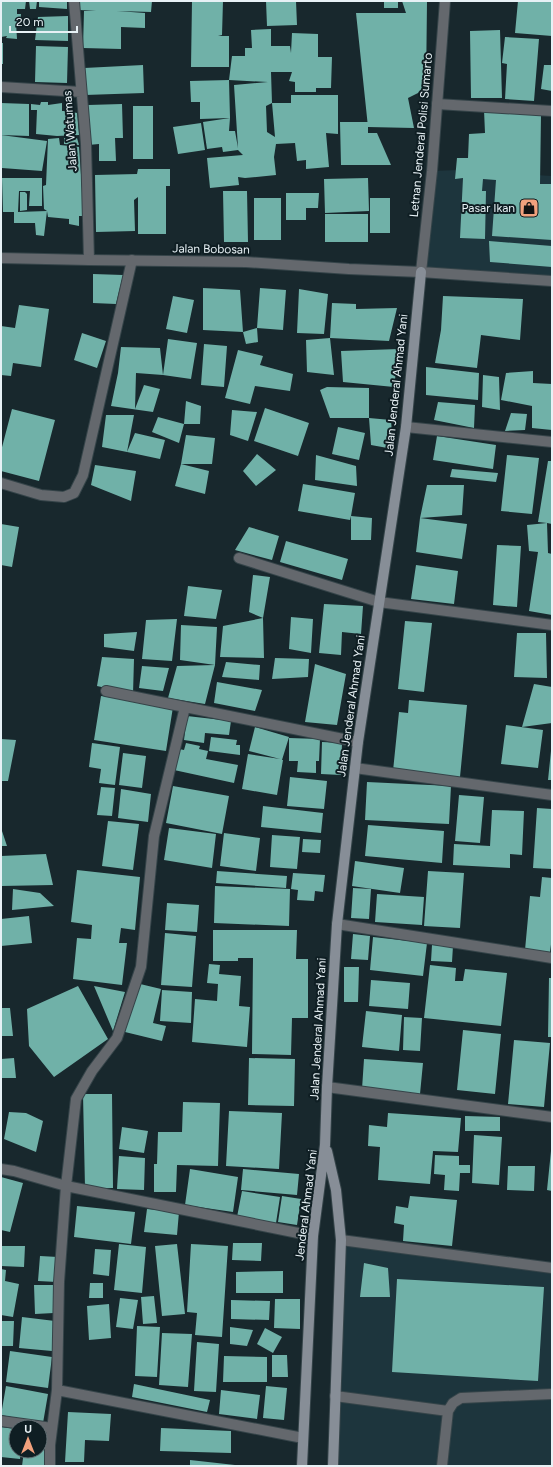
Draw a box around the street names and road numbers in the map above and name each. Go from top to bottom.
street label: Letnan Jenderal Polisi Sumarto [407,52,435,218]
street label: Jalan Watumas [60,90,80,172]
street label: Jalan Bobosan [172,241,250,257]
street label: Jalan Jenderal Ahmad Yani [382,313,410,457]
street label: Jalan Jenderal Ahmad Yani [334,634,368,778]
street label: Jalan Jenderal Ahmad Yani [307,957,329,1101]
street label: Jenderal Ahmad Yani [292,1149,320,1261]

